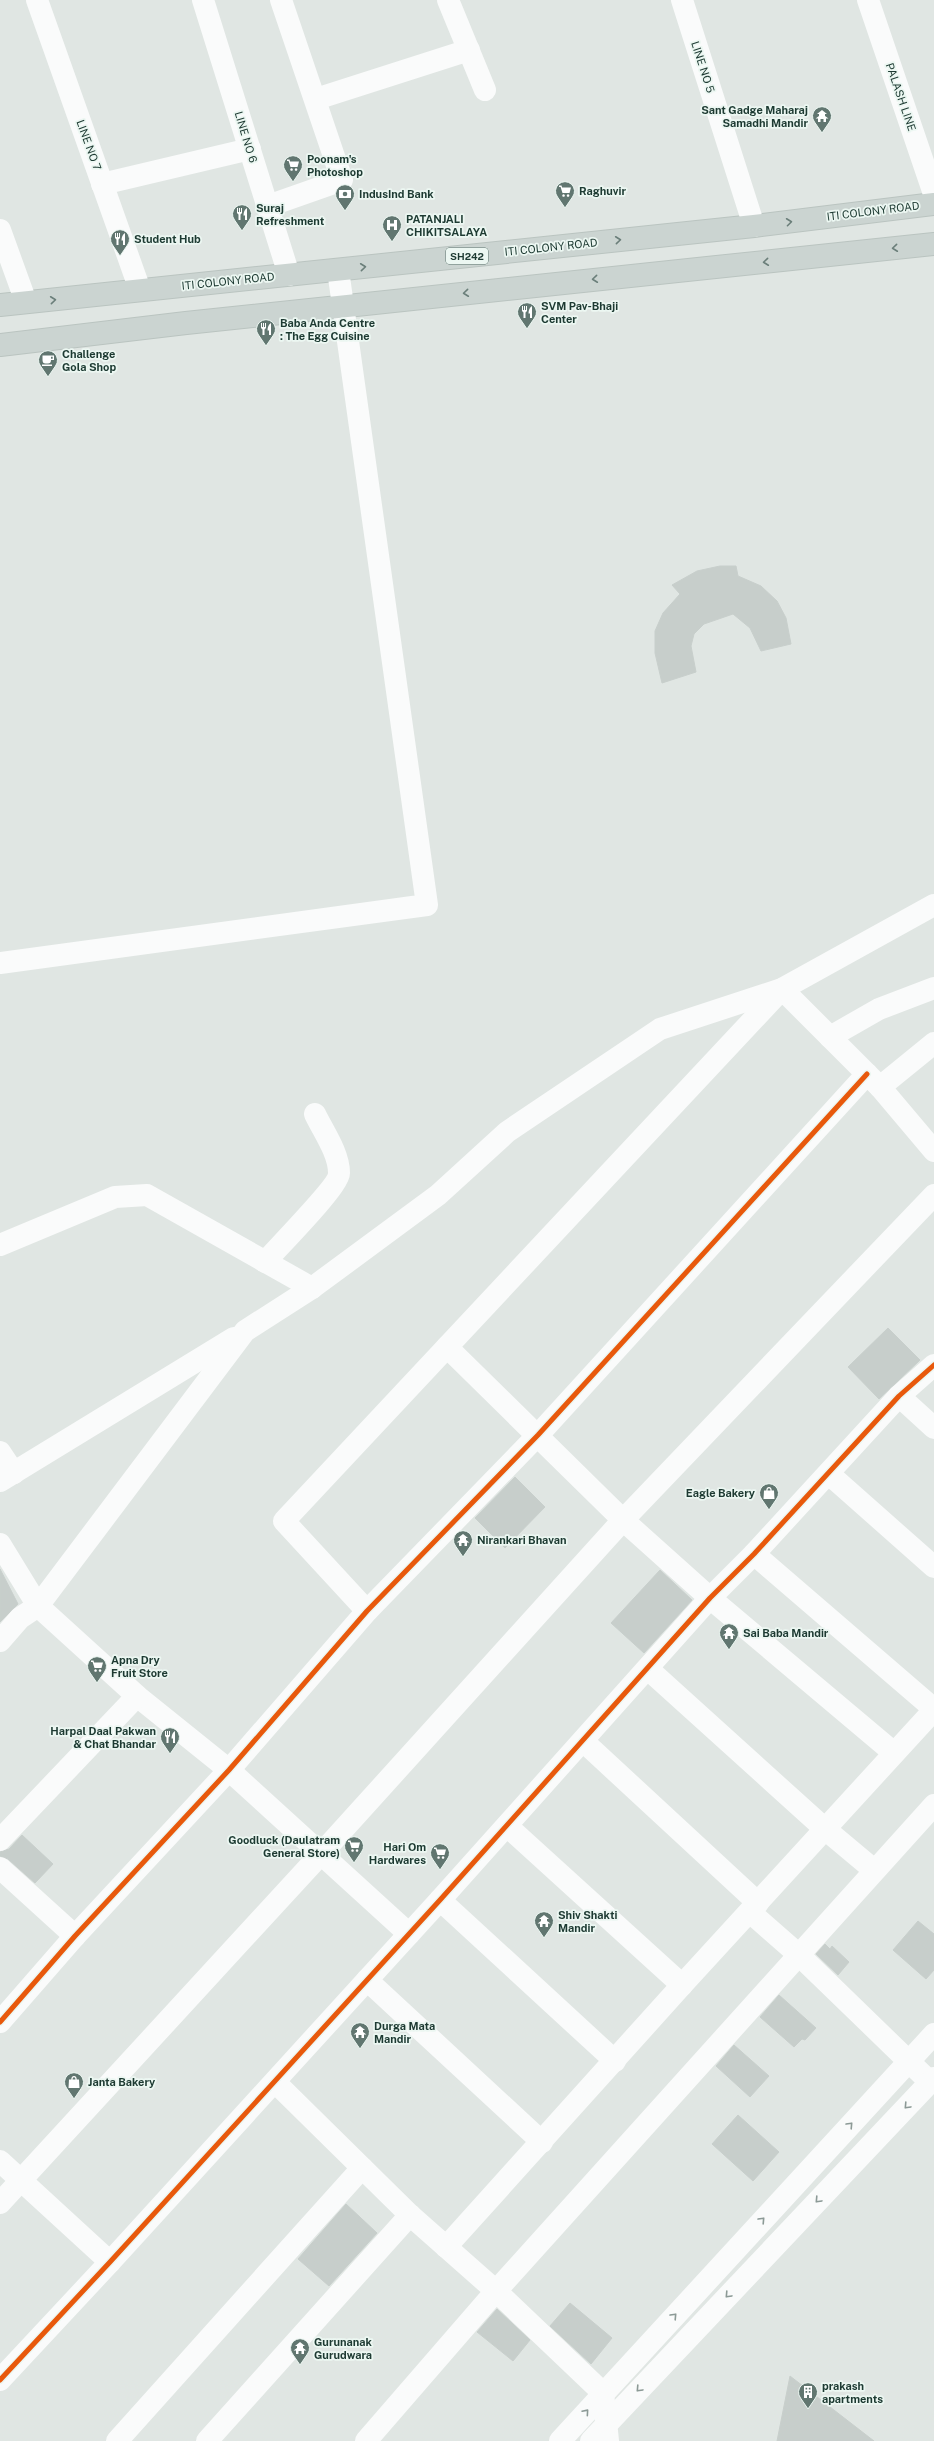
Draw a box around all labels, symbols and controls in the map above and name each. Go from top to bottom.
street label: LINE NO 5 [689,40,717,94]
street label: PALASH LINE [884,61,918,133]
place label: Sant Gadge Maharaj Samadhi Mandir [701,104,808,129]
temple icon: Sant Gadge Maharaj Samadhi Mandir [811,105,833,133]
street label: LINE NO 6 [232,110,260,164]
street label: LINE NO 7 [74,118,104,172]
place label: Poonam's Photoshop [307,153,363,178]
supermarket icon: Poonam's Photoshop [282,154,304,182]
supermarket icon: Raghuvir [554,180,576,208]
bank icon: IndusInd Bank [334,183,356,211]
place label: Raghuvir [579,185,626,197]
place label: IndusInd Bank [359,188,434,200]
street label: ITI COLONY ROAD [826,199,920,223]
place label: Suraj Refreshment [256,202,325,227]
restaurant icon: Suraj Refreshment [231,203,253,231]
place label: PATANJALI CHIKITSALAYA [406,213,487,238]
hospital icon: PATANJALI CHIKITSALAYA [381,214,403,242]
one-way arrow [786,217,792,226]
restaurant icon: Student Hub [109,228,131,256]
place label: Student Hub [134,233,201,245]
street label: ITI COLONY ROAD [504,236,598,258]
one-way arrow [615,236,621,245]
one-way arrow [892,243,898,252]
road number: SH242 [446,248,488,264]
one-way arrow [763,257,769,266]
one-way arrow [360,263,366,272]
street label: ITI COLONY ROAD [181,270,275,292]
one-way arrow [592,275,598,284]
one-way arrow [463,288,469,297]
one-way arrow [50,295,56,304]
place label: SVM Pav-Bhaji Center [541,300,618,325]
restaurant icon: SVM Pav-Bhaji Center [516,301,538,329]
place label: Baba Anda Centre : The Egg Cuisine [280,317,375,342]
restaurant icon: Baba Anda Centre : The Egg Cuisine [255,318,277,346]
place label: Challenge Gola Shop [62,348,116,373]
cafe icon: Challenge Gola Shop [37,349,59,377]
shop icon: Eagle Bakery [758,1482,780,1510]
place label: Eagle Bakery [686,1487,756,1499]
temple icon: Nirankari Bhavan [452,1529,474,1557]
place label: Nirankari Bhavan [477,1534,566,1546]
temple icon: Sai Baba Mandir [718,1622,740,1650]
place label: Sai Baba Mandir [743,1627,829,1639]
place label: Apna Dry Fruit Store [111,1654,168,1679]
supermarket icon: Apna Dry Fruit Store [86,1655,108,1683]
place label: Harpal Daal Pakwan & Chat Bhandar [50,1725,156,1750]
restaurant icon: Harpal Daal Pakwan & Chat Bhandar [159,1726,181,1754]
place label: Goodluck (Daulatram General Store) [228,1834,340,1859]
supermarket icon: Goodluck (Daulatram General Store) [343,1835,365,1863]
place label: Hari Om Hardwares [369,1841,426,1866]
supermarket icon: Hari Om Hardwares [429,1842,451,1870]
place label: Shiv Shakti Mandir [558,1909,617,1934]
temple icon: Shiv Shakti Mandir [533,1910,555,1938]
place label: Durga Mata Mandir [374,2020,435,2045]
temple icon: Durga Mata Mandir [349,2021,371,2049]
shop icon: Janta Bakery [63,2071,85,2099]
place label: Janta Bakery [88,2076,156,2088]
one-way arrow [904,2101,912,2109]
one-way arrow [845,2122,852,2129]
one-way arrow [815,2195,823,2203]
one-way arrow [757,2217,765,2225]
one-way arrow [726,2290,733,2298]
one-way arrow [669,2313,676,2321]
place label: Gurunanak Gurudwara [314,2336,372,2361]
temple icon: Gurunanak Gurudwara [289,2337,311,2365]
place label: prakash apartments [822,2380,883,2405]
building icon: prakash apartments [797,2381,819,2409]
one-way arrow [636,2384,644,2392]
one-way arrow [581,2409,588,2416]

